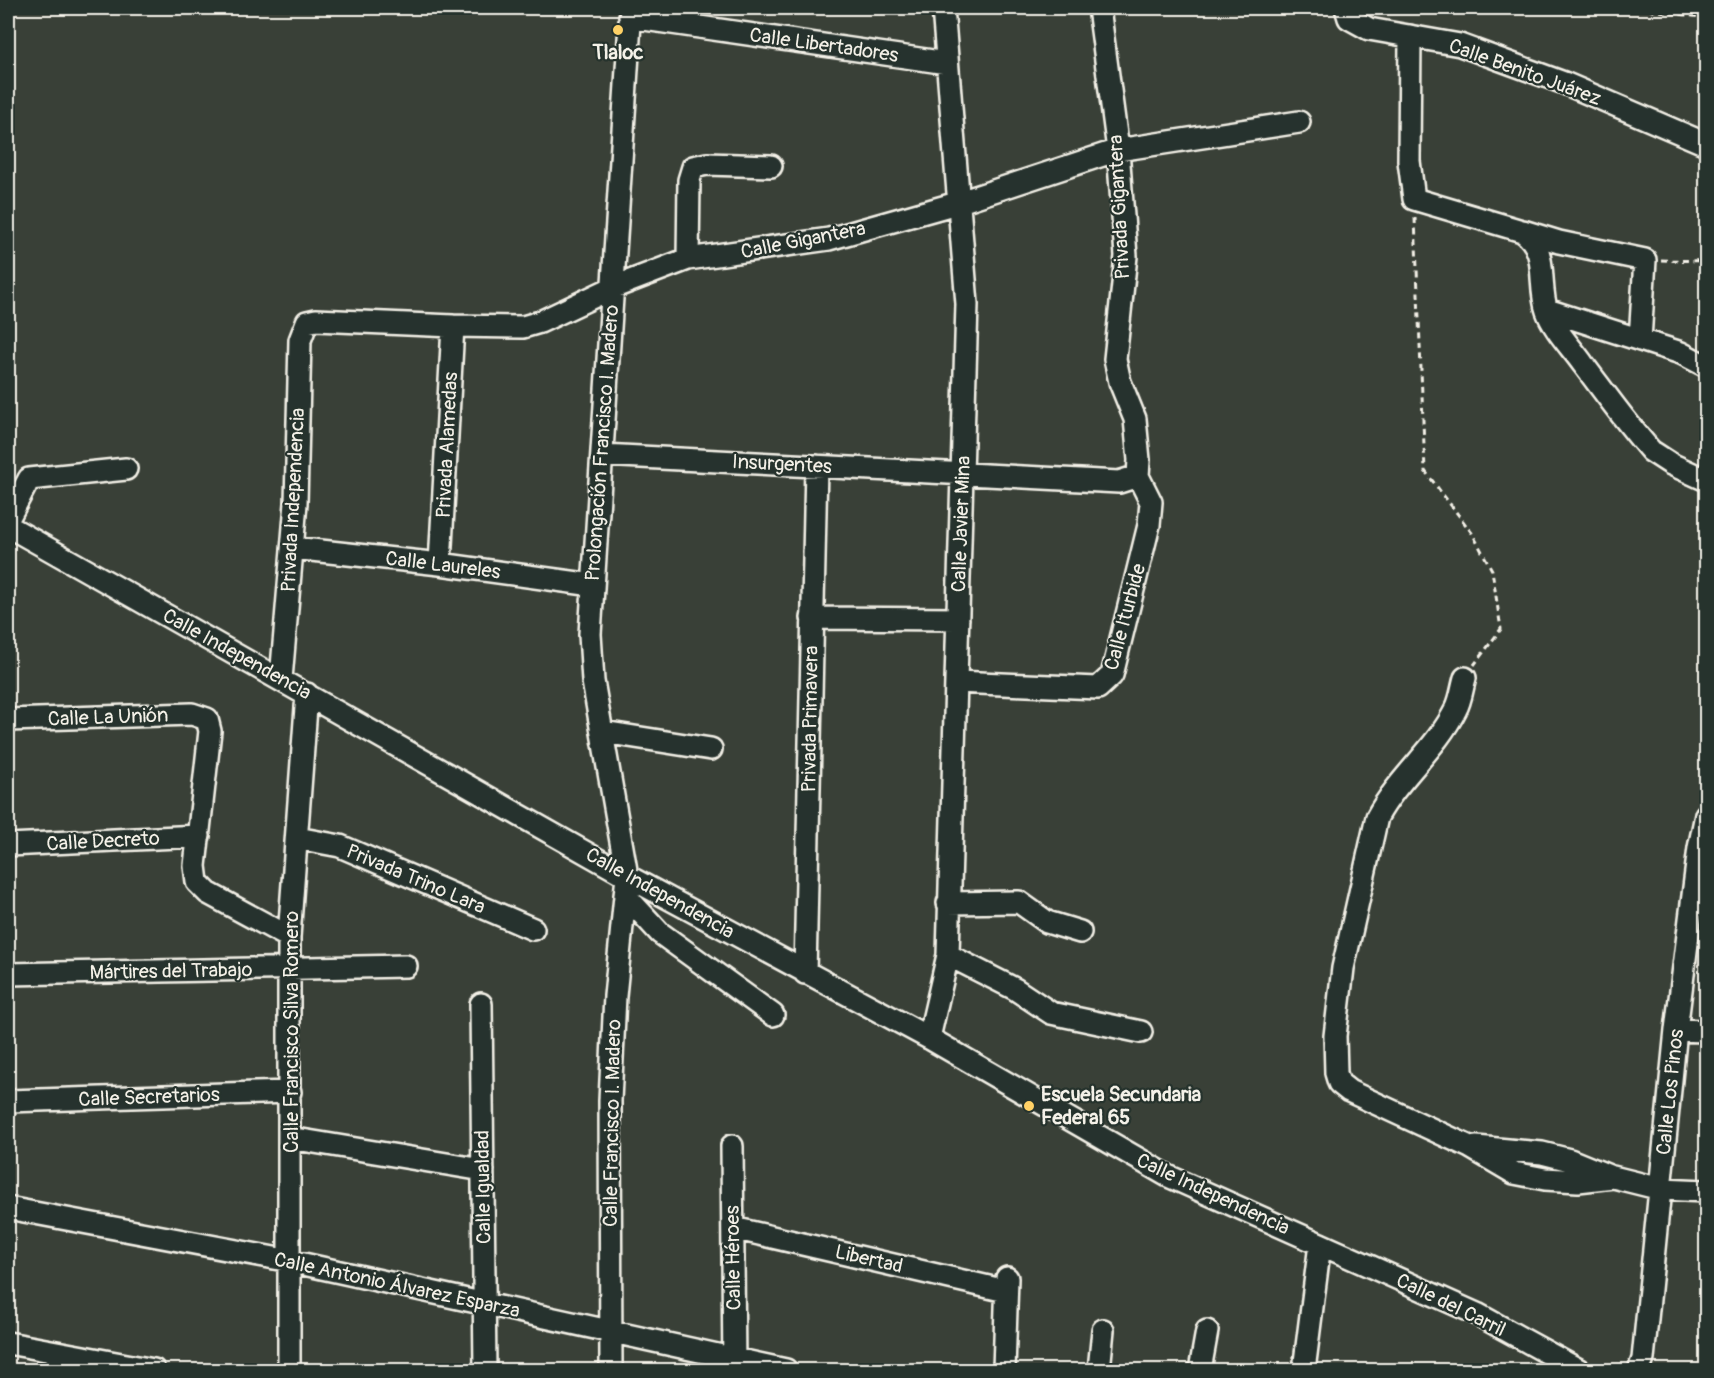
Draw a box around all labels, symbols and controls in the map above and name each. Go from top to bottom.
street label: Calle Libertadores [748,22,900,68]
marker: Tlaloc [611,23,625,37]
street label: Calle Benito Juárez [1445,33,1605,111]
place label: Tlaloc [592,40,643,65]
street label: Privada Gigantera [1103,134,1135,280]
street label: Calle Gigantera [739,216,867,264]
street label: Prolongación Francisco I. Madero [580,304,624,582]
street label: Privada Alamedas [431,371,463,519]
street label: Privada Independencia [276,407,310,593]
street label: Insurgentes [732,449,833,479]
street label: Calle Javier Mina [946,455,976,593]
street label: Calle Laureles [384,546,502,584]
street label: Calle Iturbide [1099,561,1151,673]
street label: Calle Independencia [158,603,316,705]
street label: Privada Primavera [796,645,824,793]
street label: Calle La Unión [47,702,169,732]
street label: Calle Decreto [46,826,160,856]
street label: Privada Trino Lara [343,838,489,920]
street label: Calle Independencia [581,842,739,944]
street label: Calle Francisco Silva Romero [279,911,304,1153]
street label: Mártires del Trabajo [89,957,253,985]
street label: Calle Francisco I. Madero [598,1019,626,1227]
street label: Calle Los Pinos [1651,1028,1689,1156]
street label: Calle Secretarios [78,1082,220,1112]
place label: Escuela Secundaria Federal 65 [1041,1082,1201,1130]
marker: Escuela Secundaria Federal 65 [1022,1099,1036,1113]
street label: Calle Igualdad [470,1130,496,1244]
street label: Calle Independencia [1132,1148,1294,1240]
street label: Calle Héroes [720,1205,746,1311]
street label: Libertad [833,1239,905,1279]
street label: Calle Antonio Álvarez Esparza [272,1247,522,1323]
street label: Calle del Carril [1392,1268,1510,1342]

